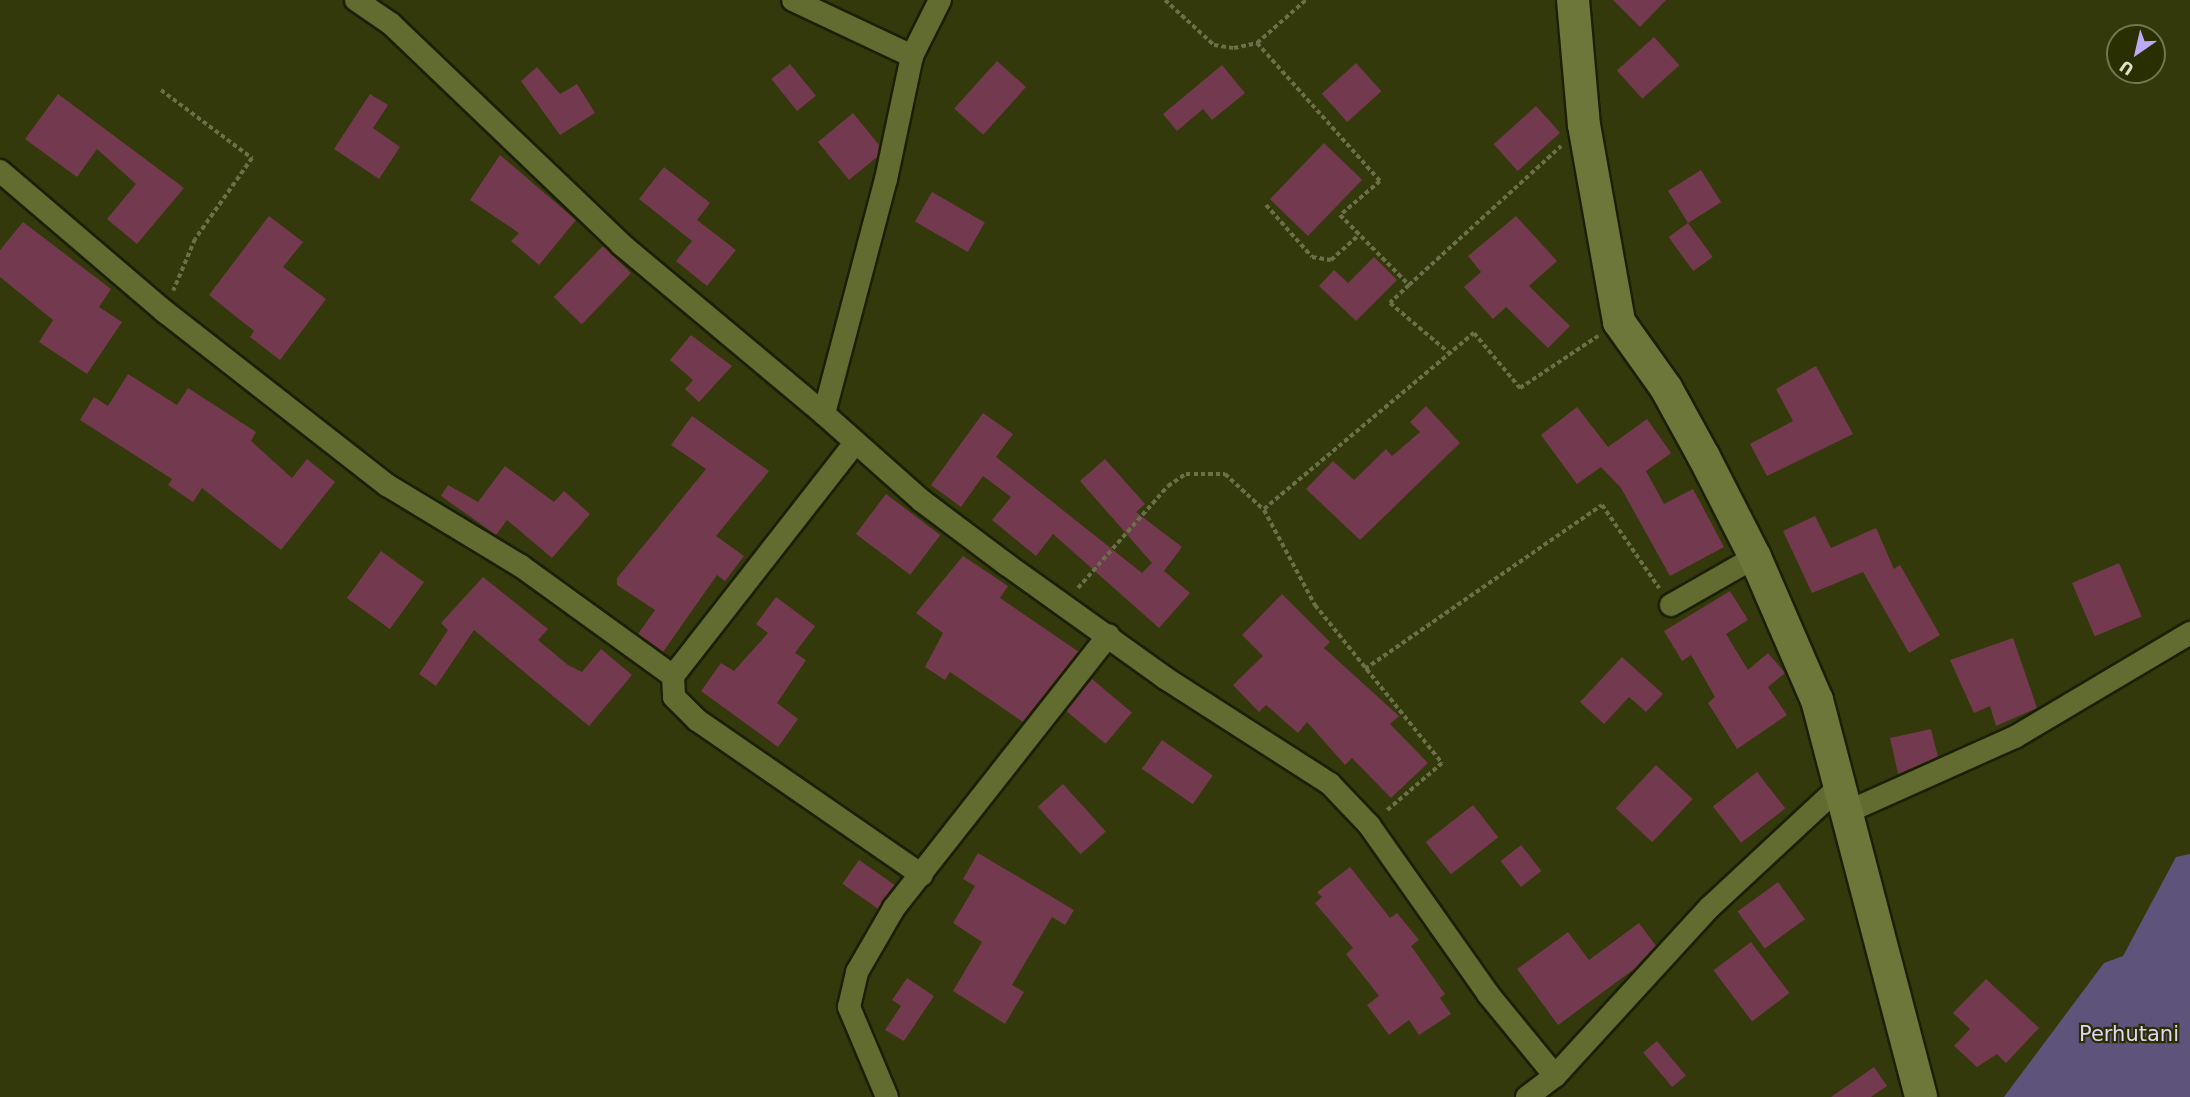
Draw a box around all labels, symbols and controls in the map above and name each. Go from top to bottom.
north arrow [2106,24,2166,84]
text: U [2116,56,2137,79]
park label: Perhutani [2079,1021,2179,1047]

